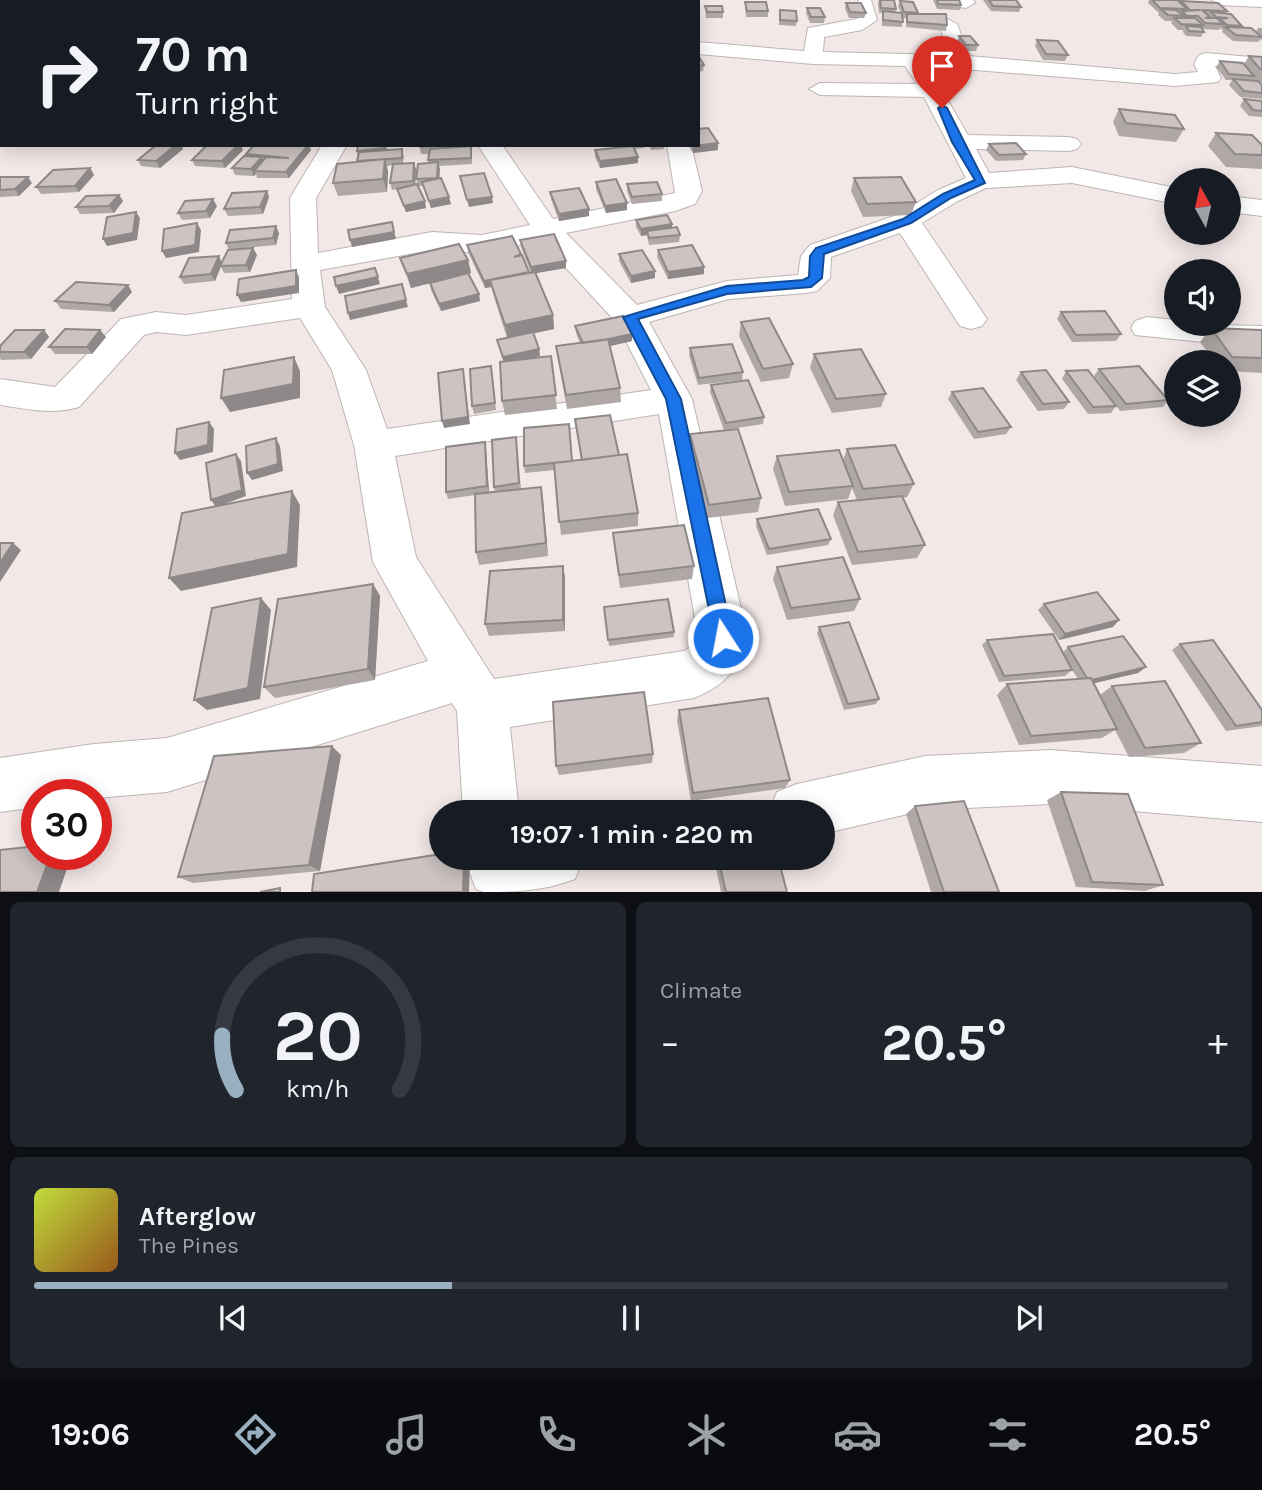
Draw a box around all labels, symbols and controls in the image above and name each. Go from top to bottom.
text: 70 m [136,26,250,83]
icon: right [21,28,112,119]
pin [912,36,972,108]
icon: arrive [923,47,961,85]
text: Turn right [136,85,278,122]
north arrow [1164,168,1241,245]
map controls [1164,168,1241,427]
button: sound [1164,259,1241,336]
button: layers [1164,350,1241,427]
position arrow [686,601,760,675]
speed limit sign: 30 [21,779,112,870]
text: 19:07 · 1 min · 220 m [510,819,754,850]
text: Climate [660,977,742,1004]
text: 20 [273,994,363,1079]
text: 20.5° [881,1012,1007,1073]
text: − [660,1020,680,1065]
text: + [1208,1020,1228,1065]
text: km/h [286,1074,350,1103]
text: Afterglow [139,1201,256,1232]
text: The Pines [139,1232,239,1259]
icon: previous [214,1299,252,1337]
icon: pause [612,1299,650,1337]
icon: next [1010,1299,1048,1337]
icon: directions [231,1410,280,1459]
icon: music [382,1410,431,1459]
icon: phone [532,1410,581,1459]
icon: climate [682,1410,731,1459]
icon: car [833,1410,882,1459]
icon: filters [983,1410,1032,1459]
text: 19:06 [51,1416,130,1453]
text: 20.5° [1134,1416,1211,1453]

